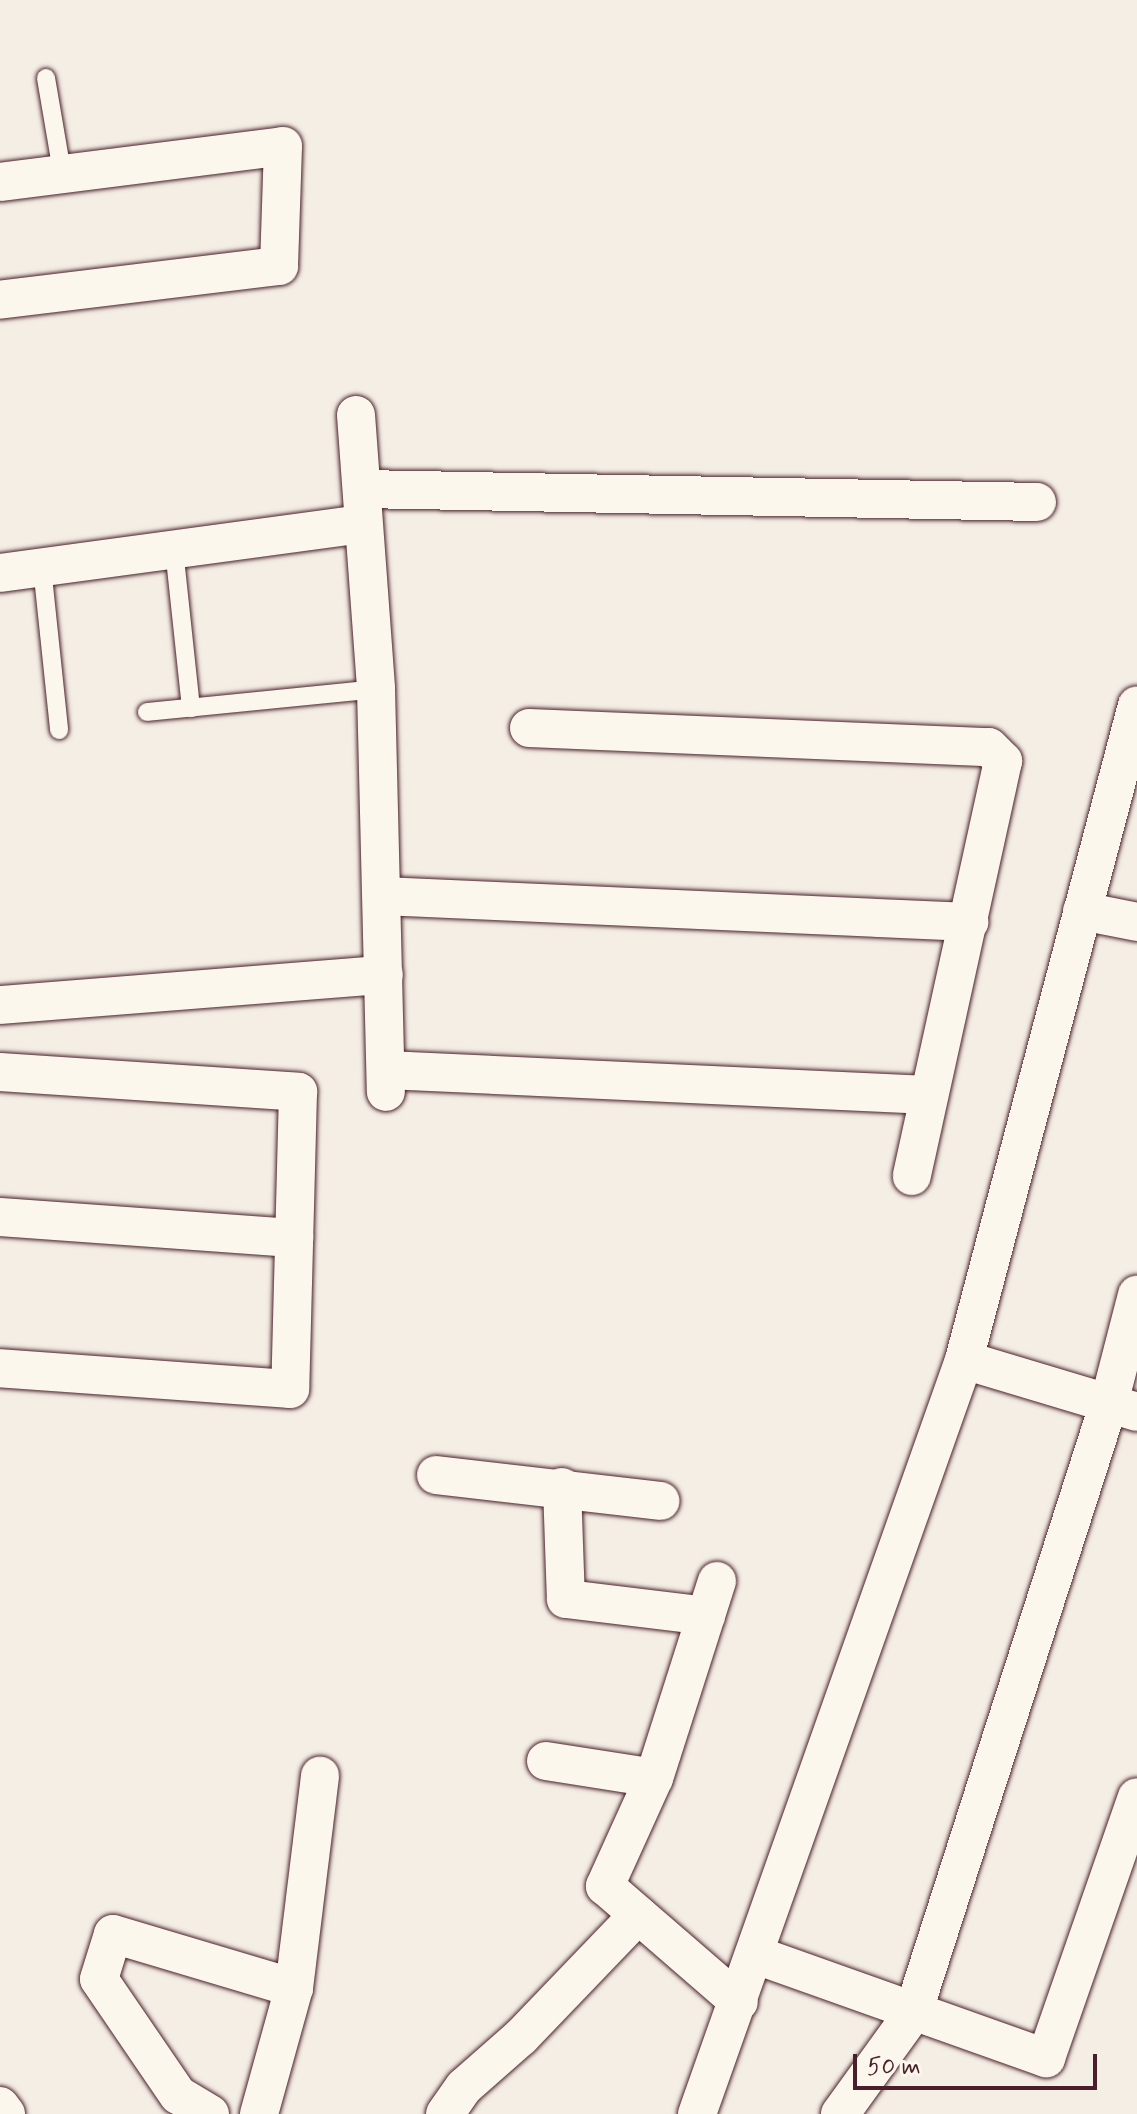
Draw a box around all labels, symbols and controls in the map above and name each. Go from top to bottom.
scale bar [857,2038,1101,2088]
text: 50 m [867,2052,921,2083]

